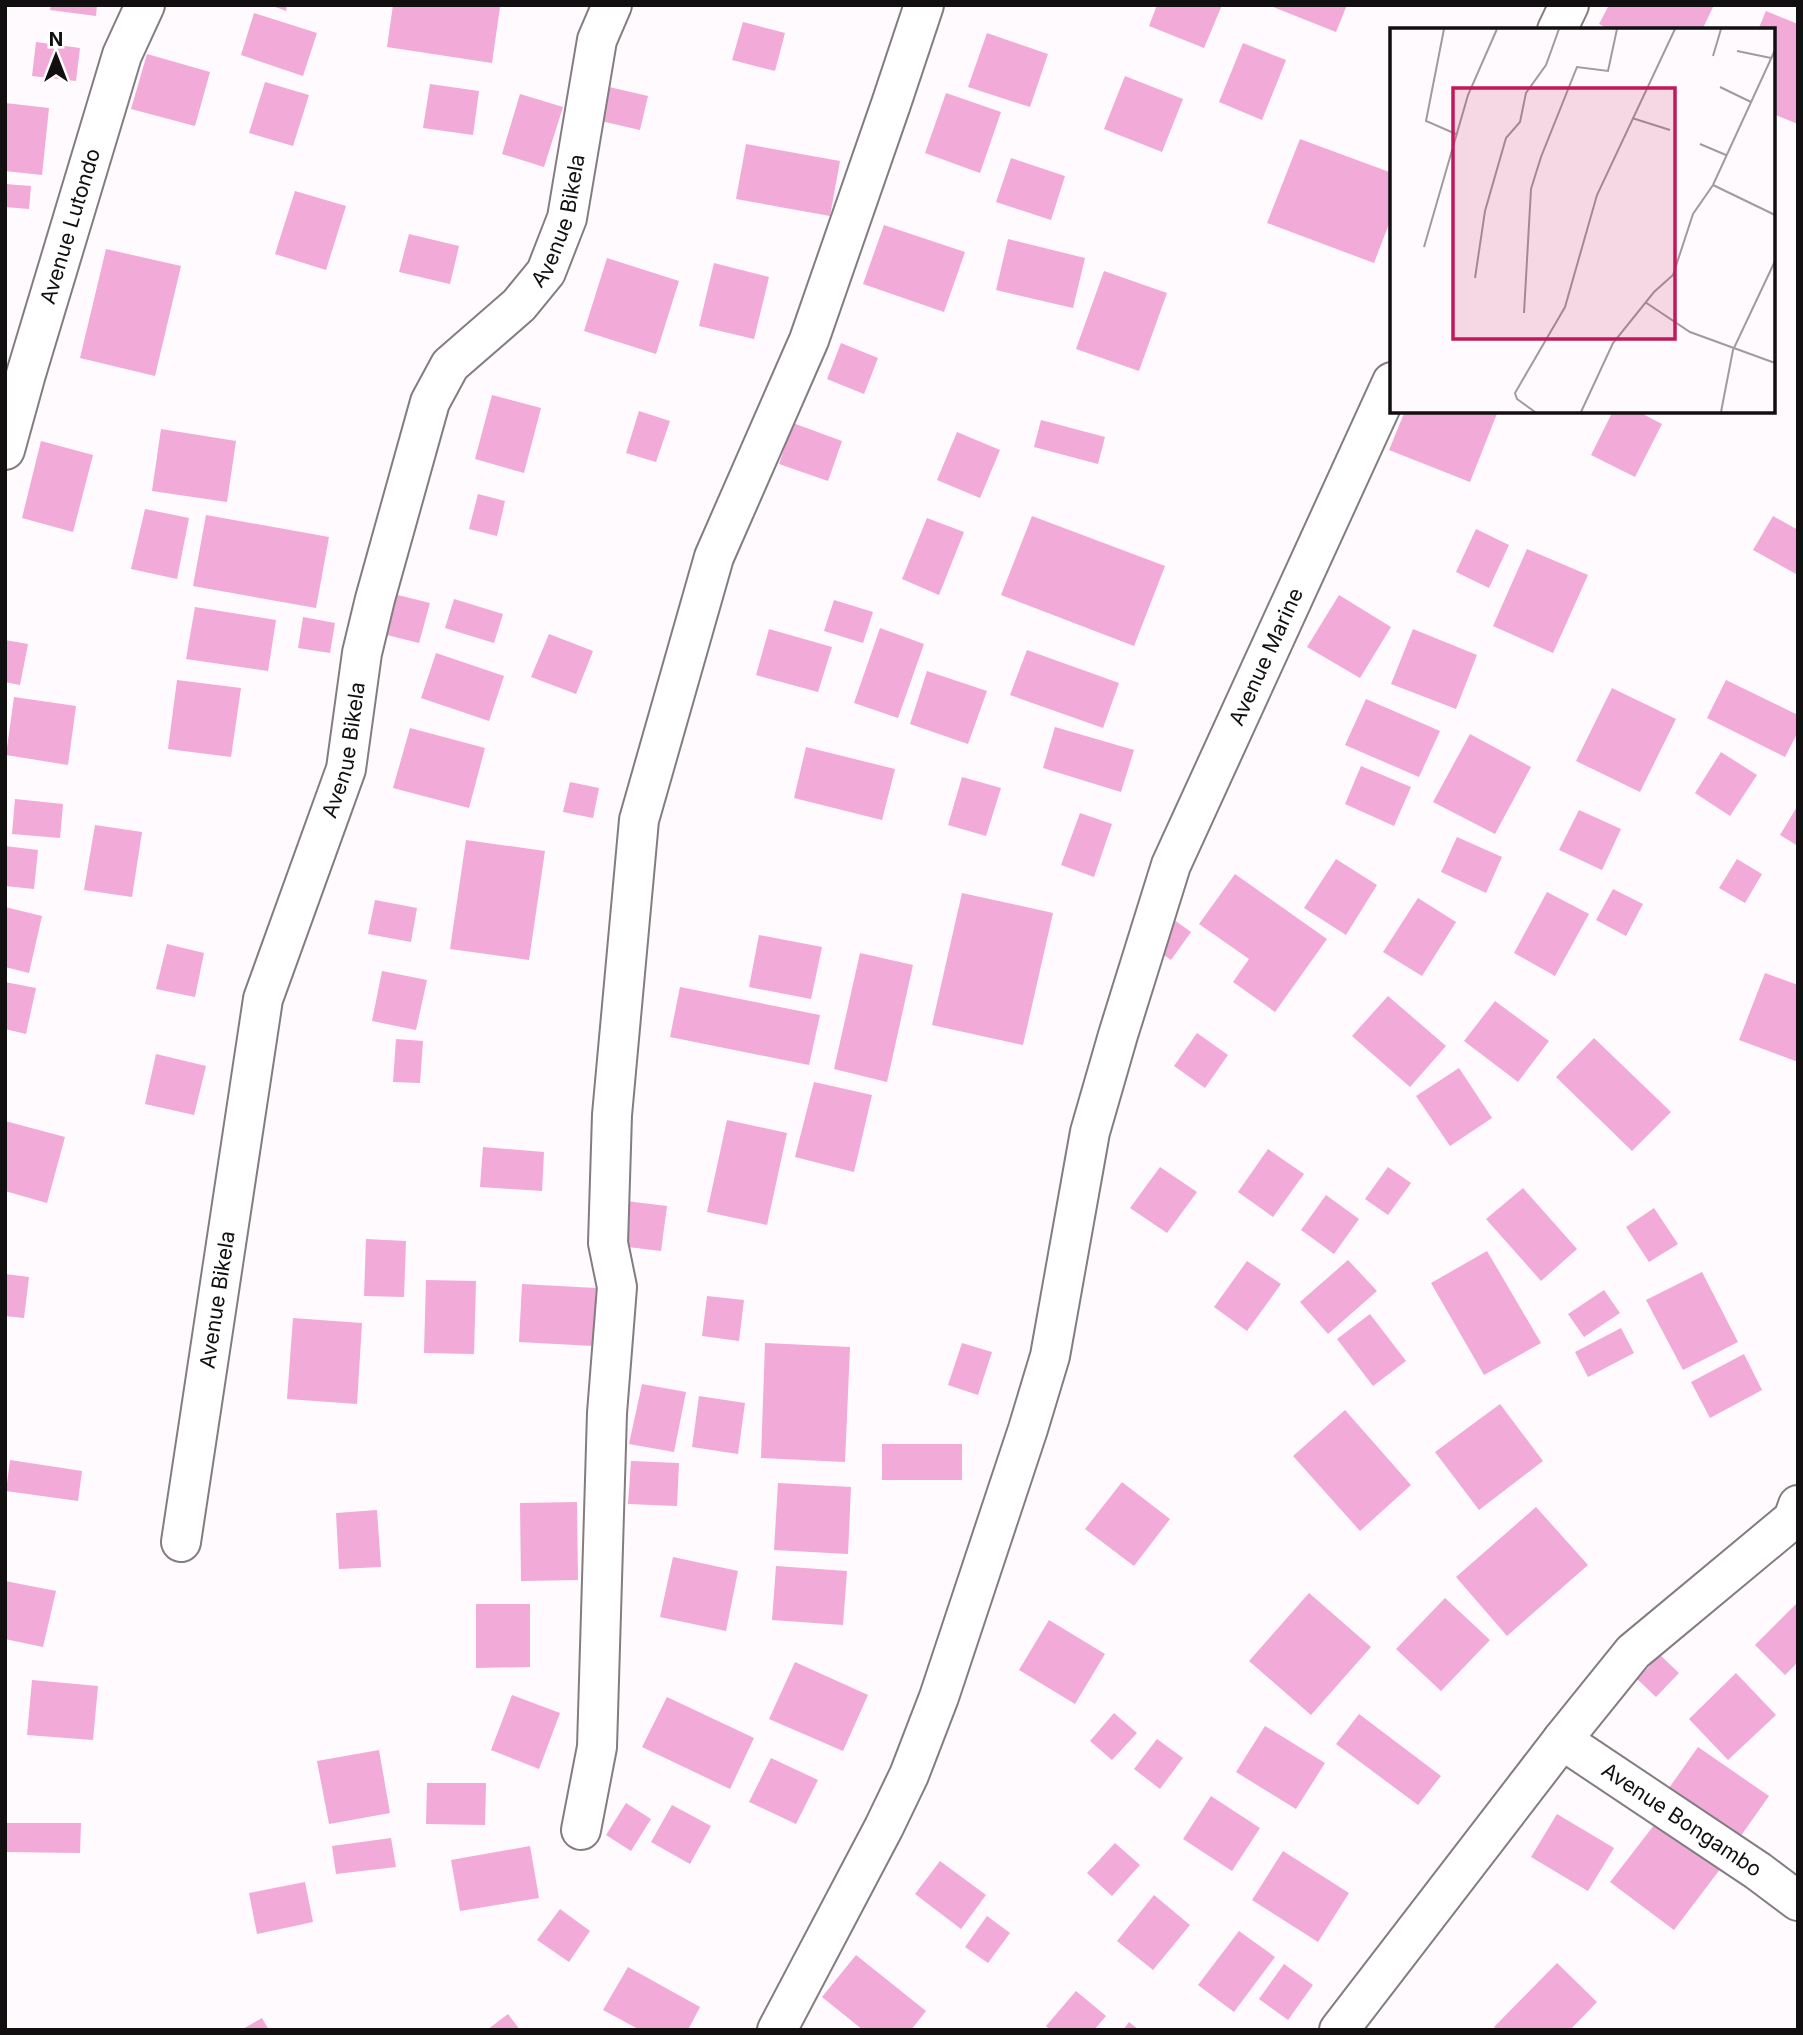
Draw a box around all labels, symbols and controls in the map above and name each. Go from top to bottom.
north arrow [21,21,91,91]
text: N [49,28,63,51]
inset map [1390,28,1775,413]
street label: Avenue Lutondo [35,145,105,307]
street label: Avenue Bikela [526,152,590,292]
street label: Avenue Marine [1224,584,1308,729]
street label: Avenue Bikela [316,680,370,821]
street label: Avenue Bikela [194,1229,240,1370]
street label: Avenue Bongambo [1597,1757,1767,1882]

